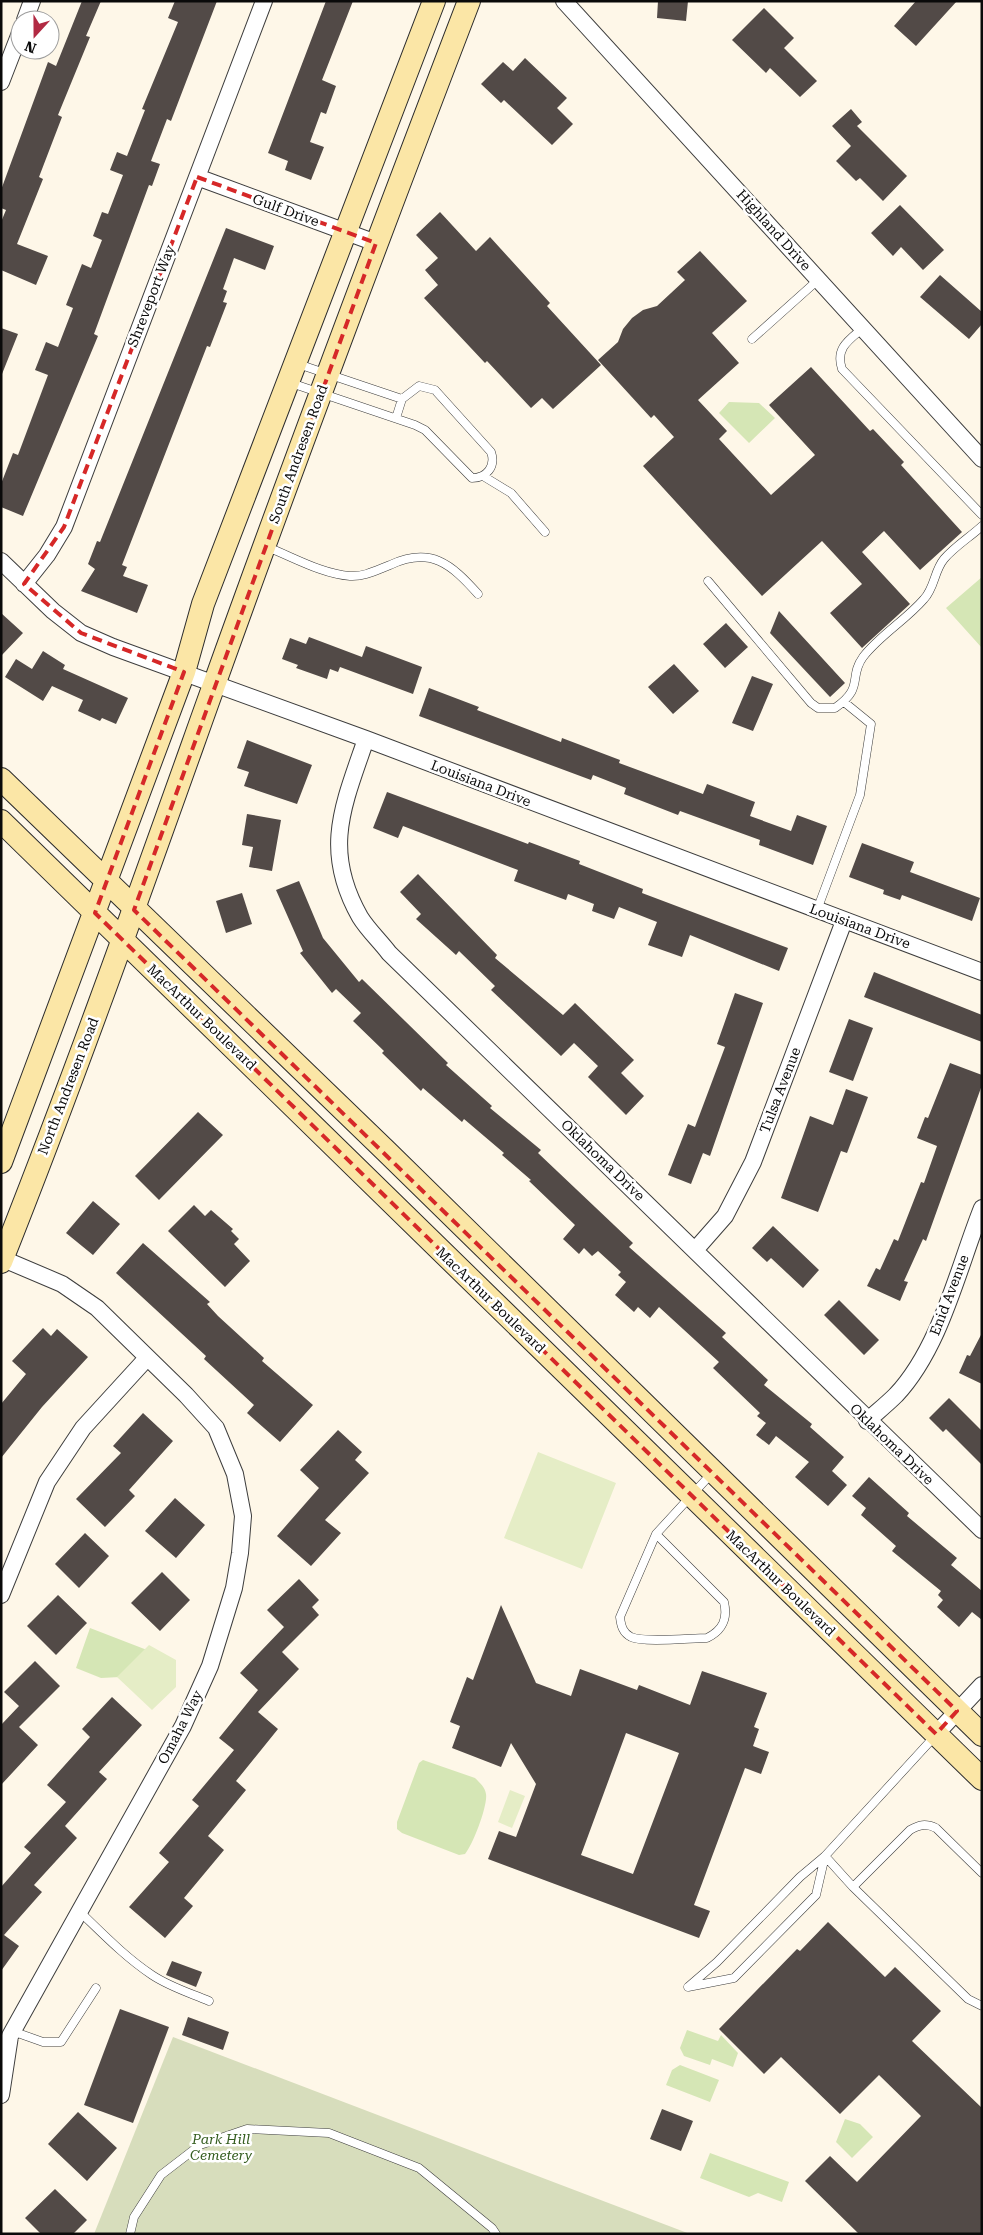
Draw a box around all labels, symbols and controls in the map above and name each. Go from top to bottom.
north arrow [10,10,60,60]
text: N [22,38,38,57]
street label: Highland Drive [734,186,815,274]
street label: Gulf Drive [250,191,322,230]
street label: Shreveport Way [124,242,178,349]
street label: South Andresen Road [265,382,331,526]
street label: Louisiana Drive [429,757,534,810]
street label: Louisiana Drive [807,900,913,952]
street label: MacArthur Boulevard [144,961,260,1073]
street label: North Andresen Road [34,1015,102,1157]
street label: Tulsa Avenue [756,1045,804,1135]
street label: Oklahoma Drive [558,1116,648,1204]
street label: MacArthur Boulevard [433,1244,549,1356]
street label: Enid Avenue [926,1252,972,1338]
street label: Oklahoma Drive [847,1400,937,1488]
street label: MacArthur Boulevard [723,1527,839,1639]
street label: Omaha Way [155,1687,206,1767]
park label: Park Hill Cemetery [190,2131,253,2163]

